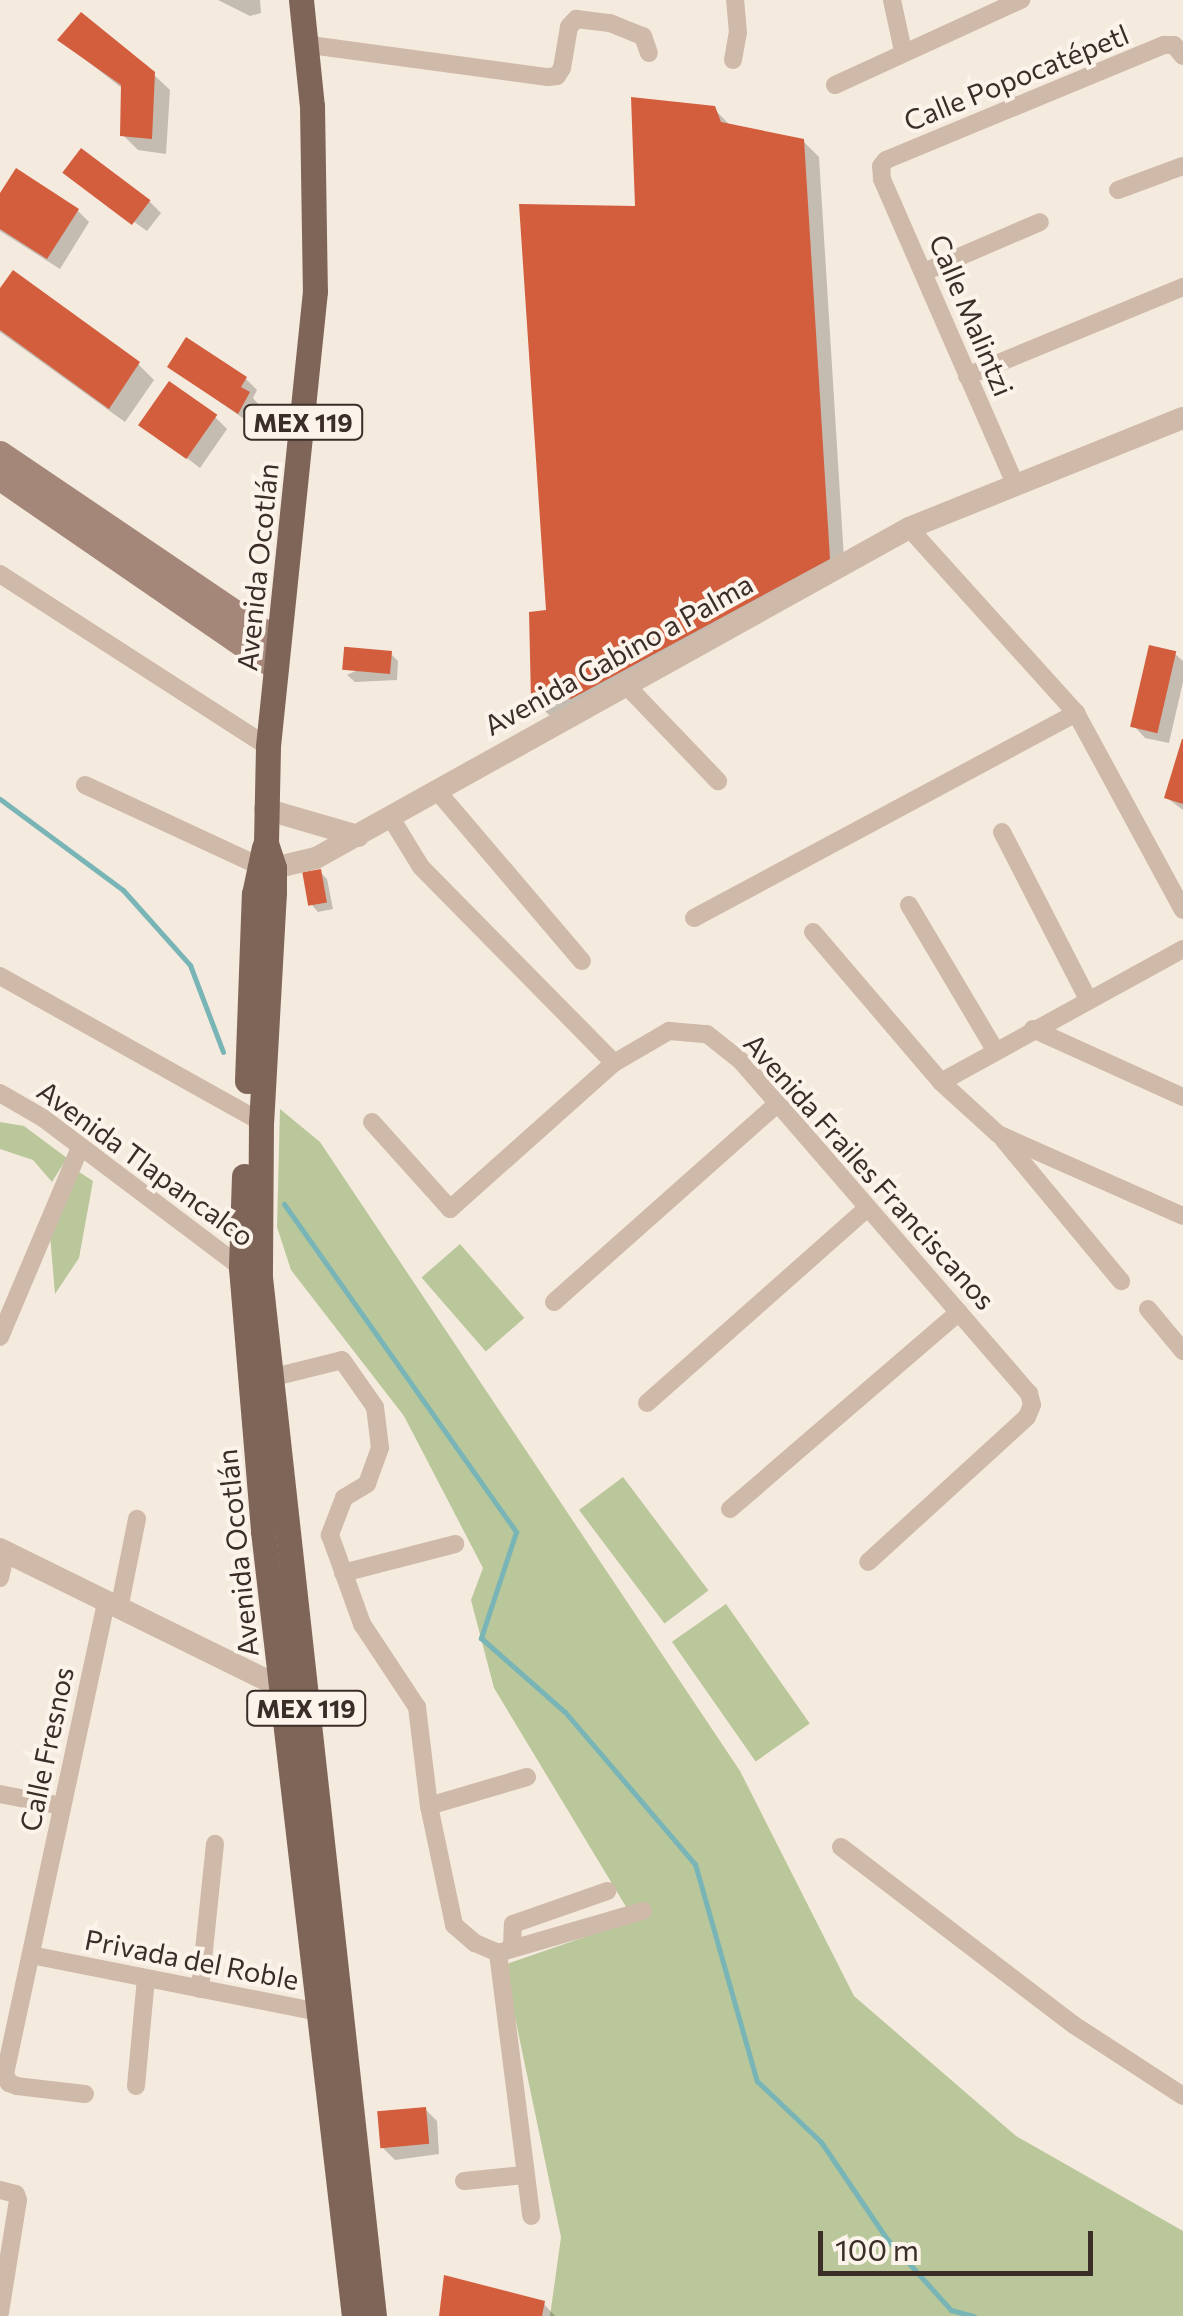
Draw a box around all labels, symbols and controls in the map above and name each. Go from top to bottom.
street label: Calle Popocatépetl [899,17,1133,137]
street label: Calle Malintzi [923,229,1021,401]
road number: MEX 119 [243,402,363,442]
street label: Avenida Ocotlán [229,461,285,673]
street label: Avenida Gabino a Palma [478,566,758,742]
street label: Avenida Frailes Franciscanos [737,1026,1003,1316]
street label: Avenida Tlapancalco [31,1073,261,1253]
street label: Avenida Ocotlán [209,1447,265,1659]
street label: Calle Fresnos [12,1664,80,1834]
road number: MEX 119 [246,1688,366,1728]
street label: Privada del Roble [82,1922,302,1996]
scale bar [823,2211,1098,2273]
text: 100 m [835,2230,919,2267]

